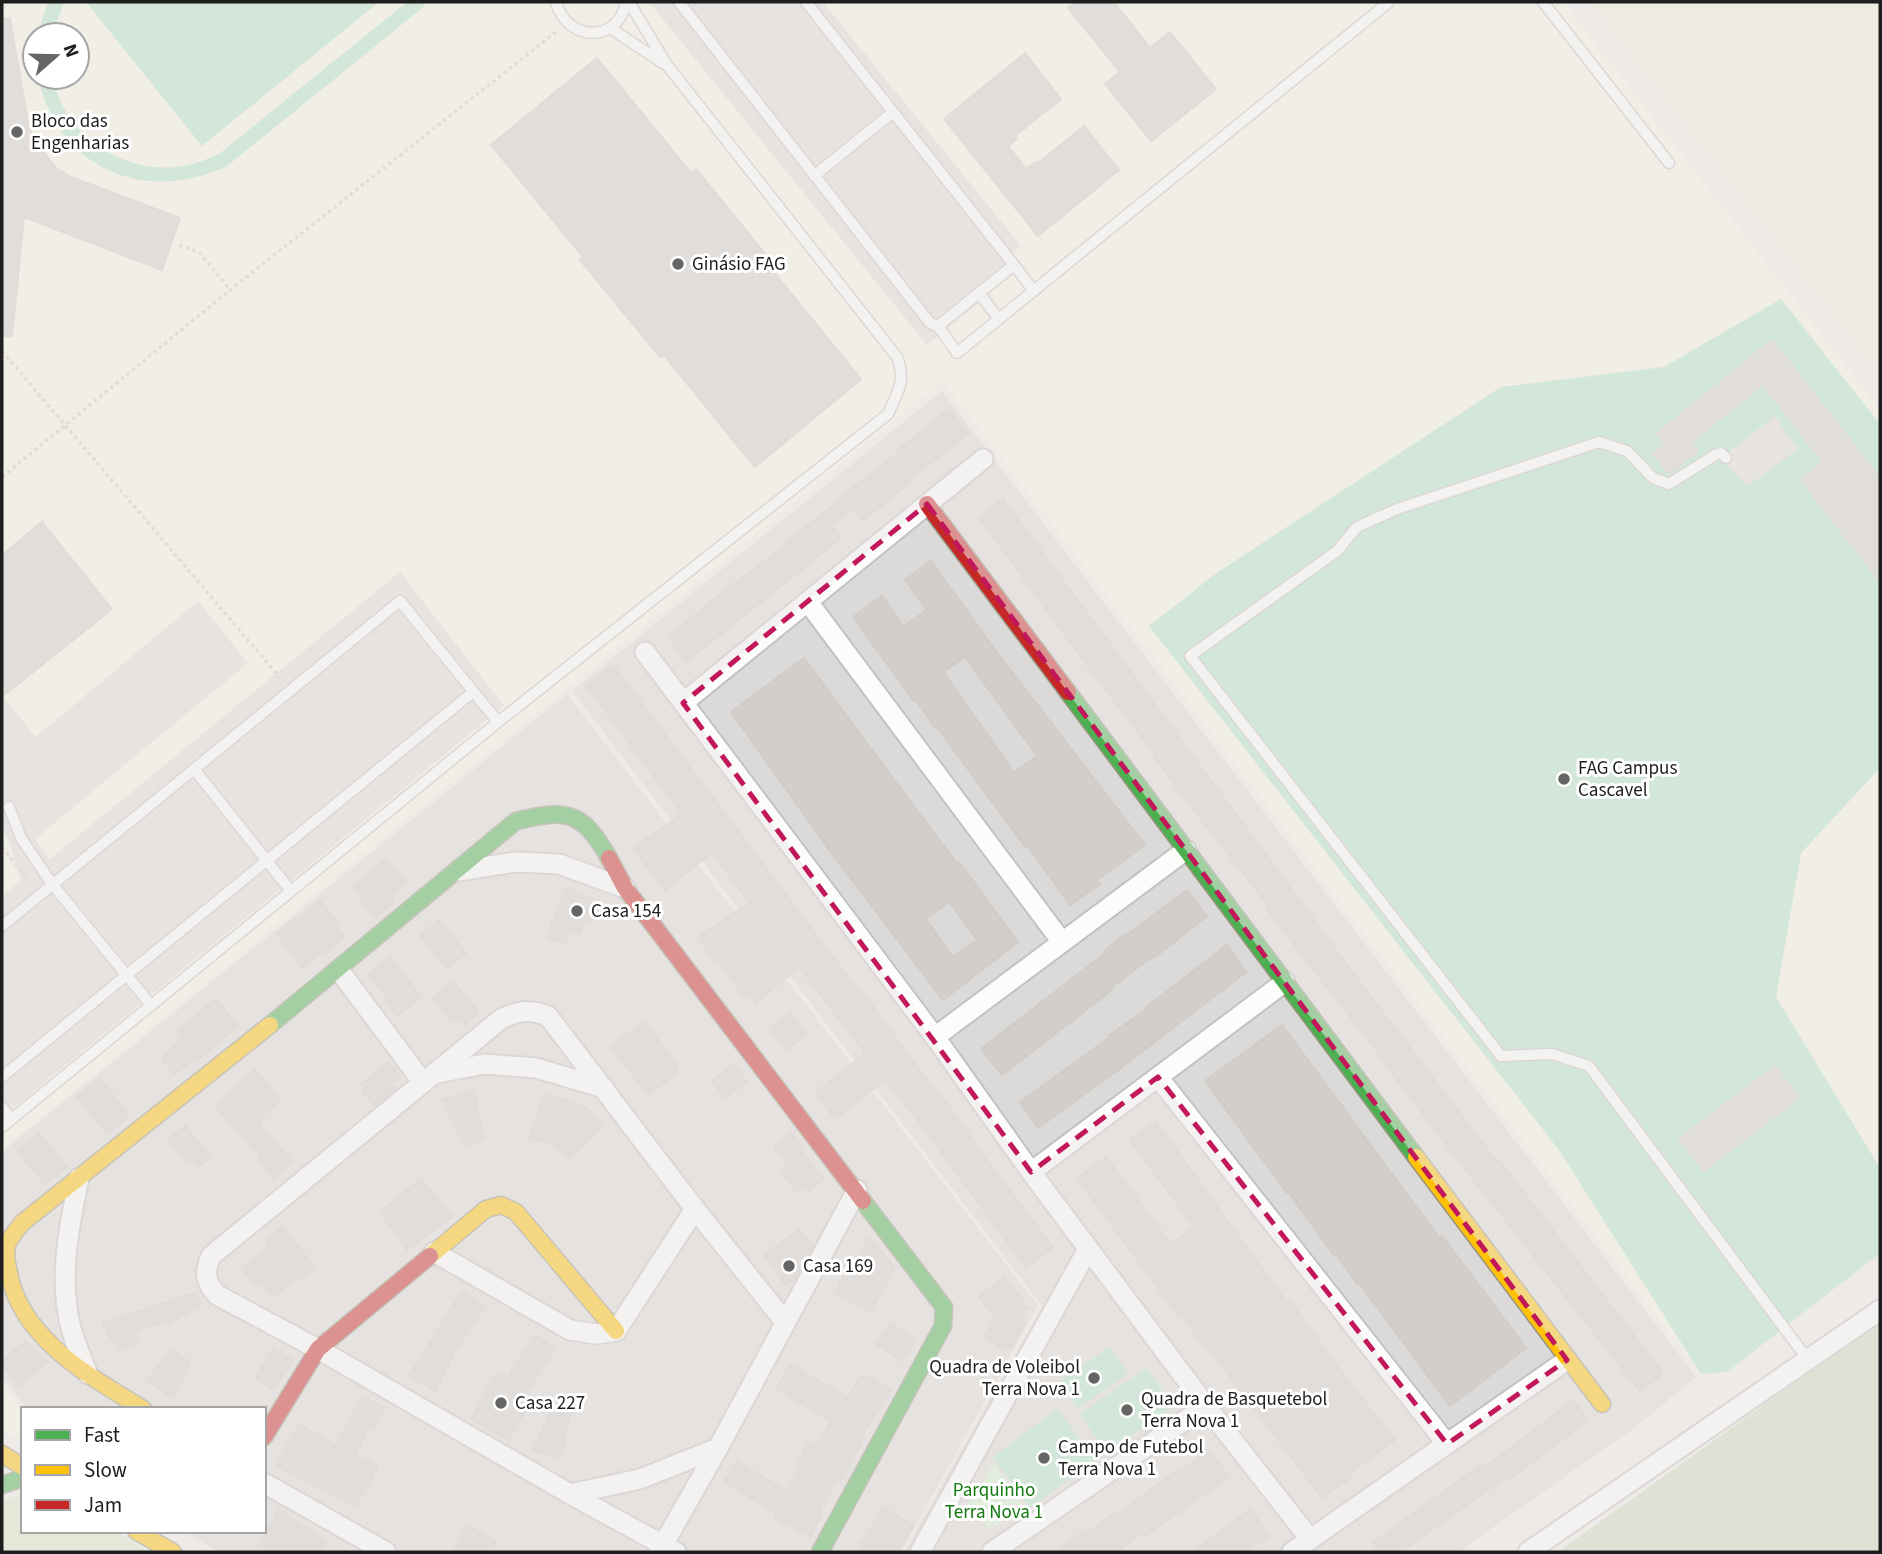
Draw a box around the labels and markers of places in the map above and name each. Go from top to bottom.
place label: Bloco das Engenharias [31,108,129,157]
marker: Bloco das Engenharias [9,124,25,140]
place label: Ginásio FAG [692,251,786,278]
marker: Ginásio FAG [670,256,686,272]
place label: FAG Campus Cascavel [1578,755,1677,804]
marker: FAG Campus Cascavel [1556,771,1572,787]
place label: Casa 154 [591,898,661,925]
marker: Casa 154 [569,903,585,919]
place label: Casa 169 [803,1253,873,1280]
marker: Casa 169 [781,1258,797,1274]
place label: Quadra de Voleibol Terra Nova 1 [929,1354,1080,1403]
marker: Quadra de Voleibol Terra Nova 1 [1086,1370,1102,1386]
place label: Quadra de Basquetebol Terra Nova 1 [1141,1386,1328,1435]
place label: Casa 227 [515,1390,585,1417]
marker: Casa 227 [493,1395,509,1411]
marker: Quadra de Basquetebol Terra Nova 1 [1119,1402,1135,1418]
place label: Campo de Futebol Terra Nova 1 [1058,1434,1203,1483]
marker: Campo de Futebol Terra Nova 1 [1036,1450,1052,1466]

